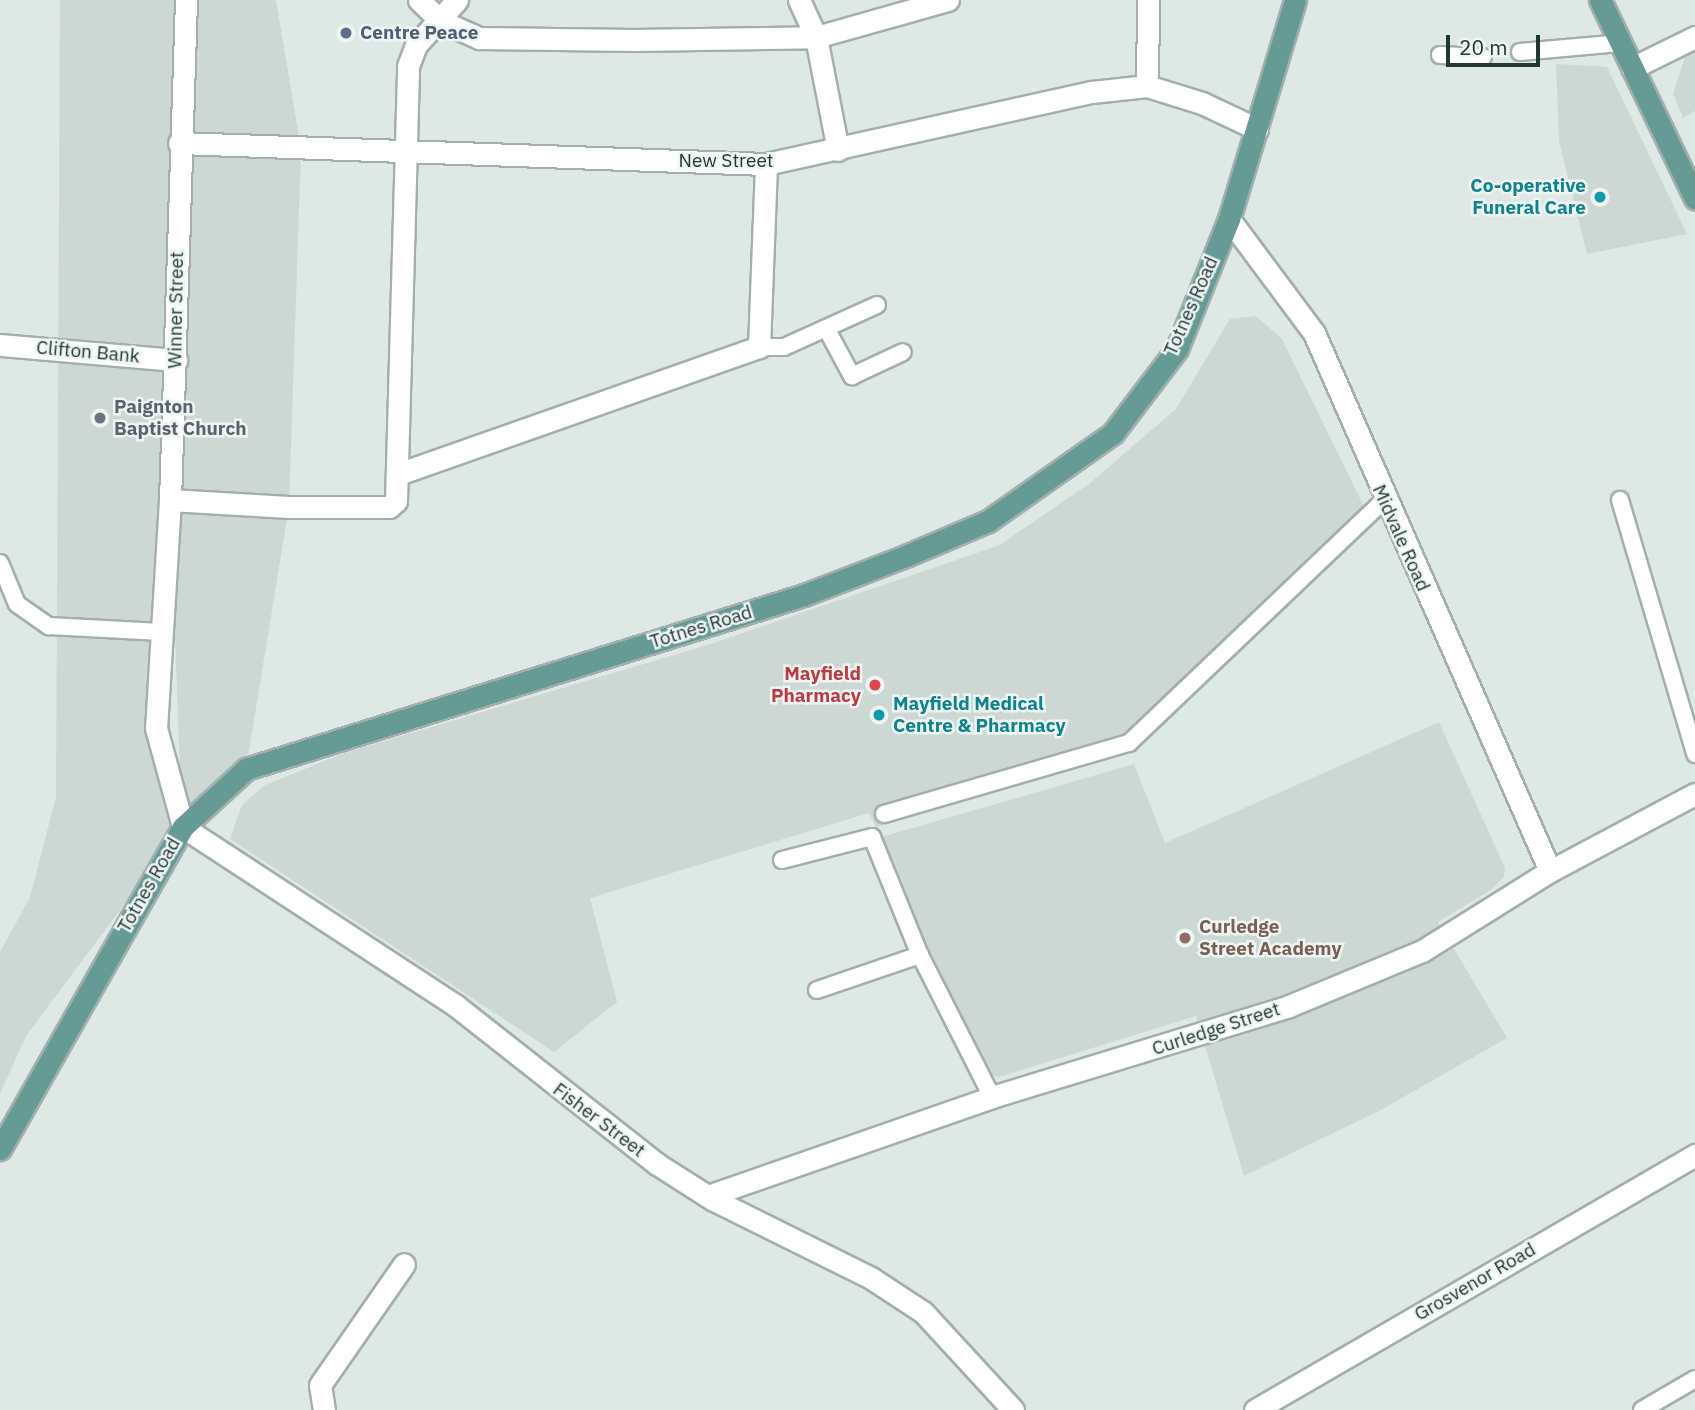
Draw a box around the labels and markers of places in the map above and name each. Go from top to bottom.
place label: Centre Peace [360,22,478,44]
marker: Centre Peace [338,25,354,41]
place label: Co-operative Funeral Care [1470,175,1586,219]
marker: Co-operative Funeral Care [1592,189,1608,205]
place label: Paignton Baptist Church [114,396,247,440]
marker: Paignton Baptist Church [92,410,108,426]
place label: Mayfield Pharmacy [771,663,861,707]
marker: Mayfield Pharmacy [867,677,883,693]
place label: Mayfield Medical Centre & Pharmacy [893,693,1066,737]
marker: Mayfield Medical Centre & Pharmacy [871,707,887,723]
place label: Curledge Street Academy [1199,916,1342,960]
marker: Curledge Street Academy [1177,930,1193,946]

